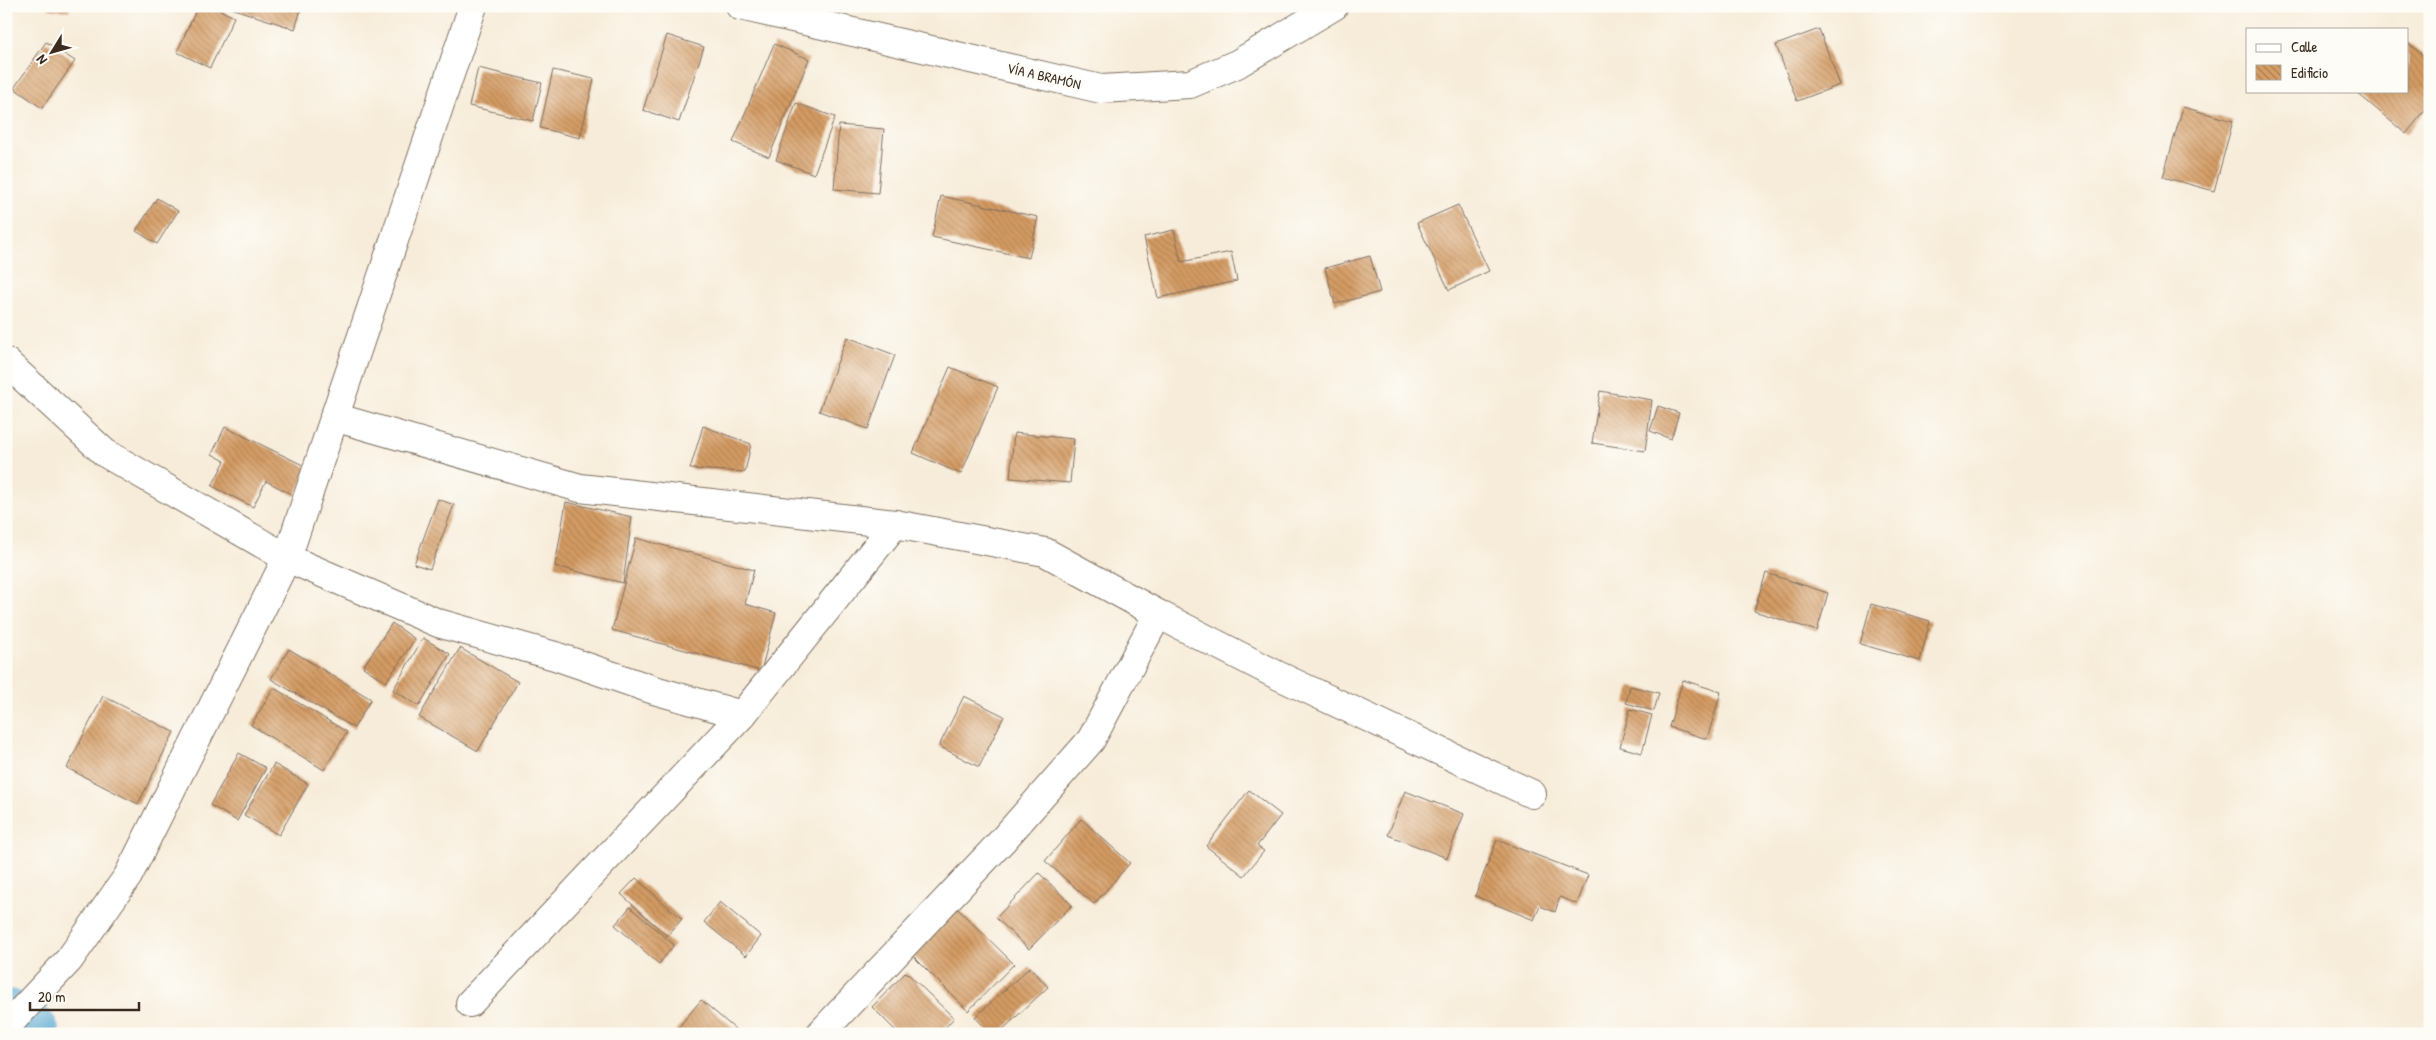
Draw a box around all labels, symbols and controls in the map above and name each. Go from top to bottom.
north arrow [28,28,78,78]
legend [2246,28,2408,92]
text: Calle [2291,36,2318,57]
text: N [31,51,51,69]
street label: VÍA A BRAMÓN [1005,58,1083,93]
text: Edificio [2291,62,2328,83]
scale bar [30,980,139,1012]
text: 20 m [38,986,65,1007]

